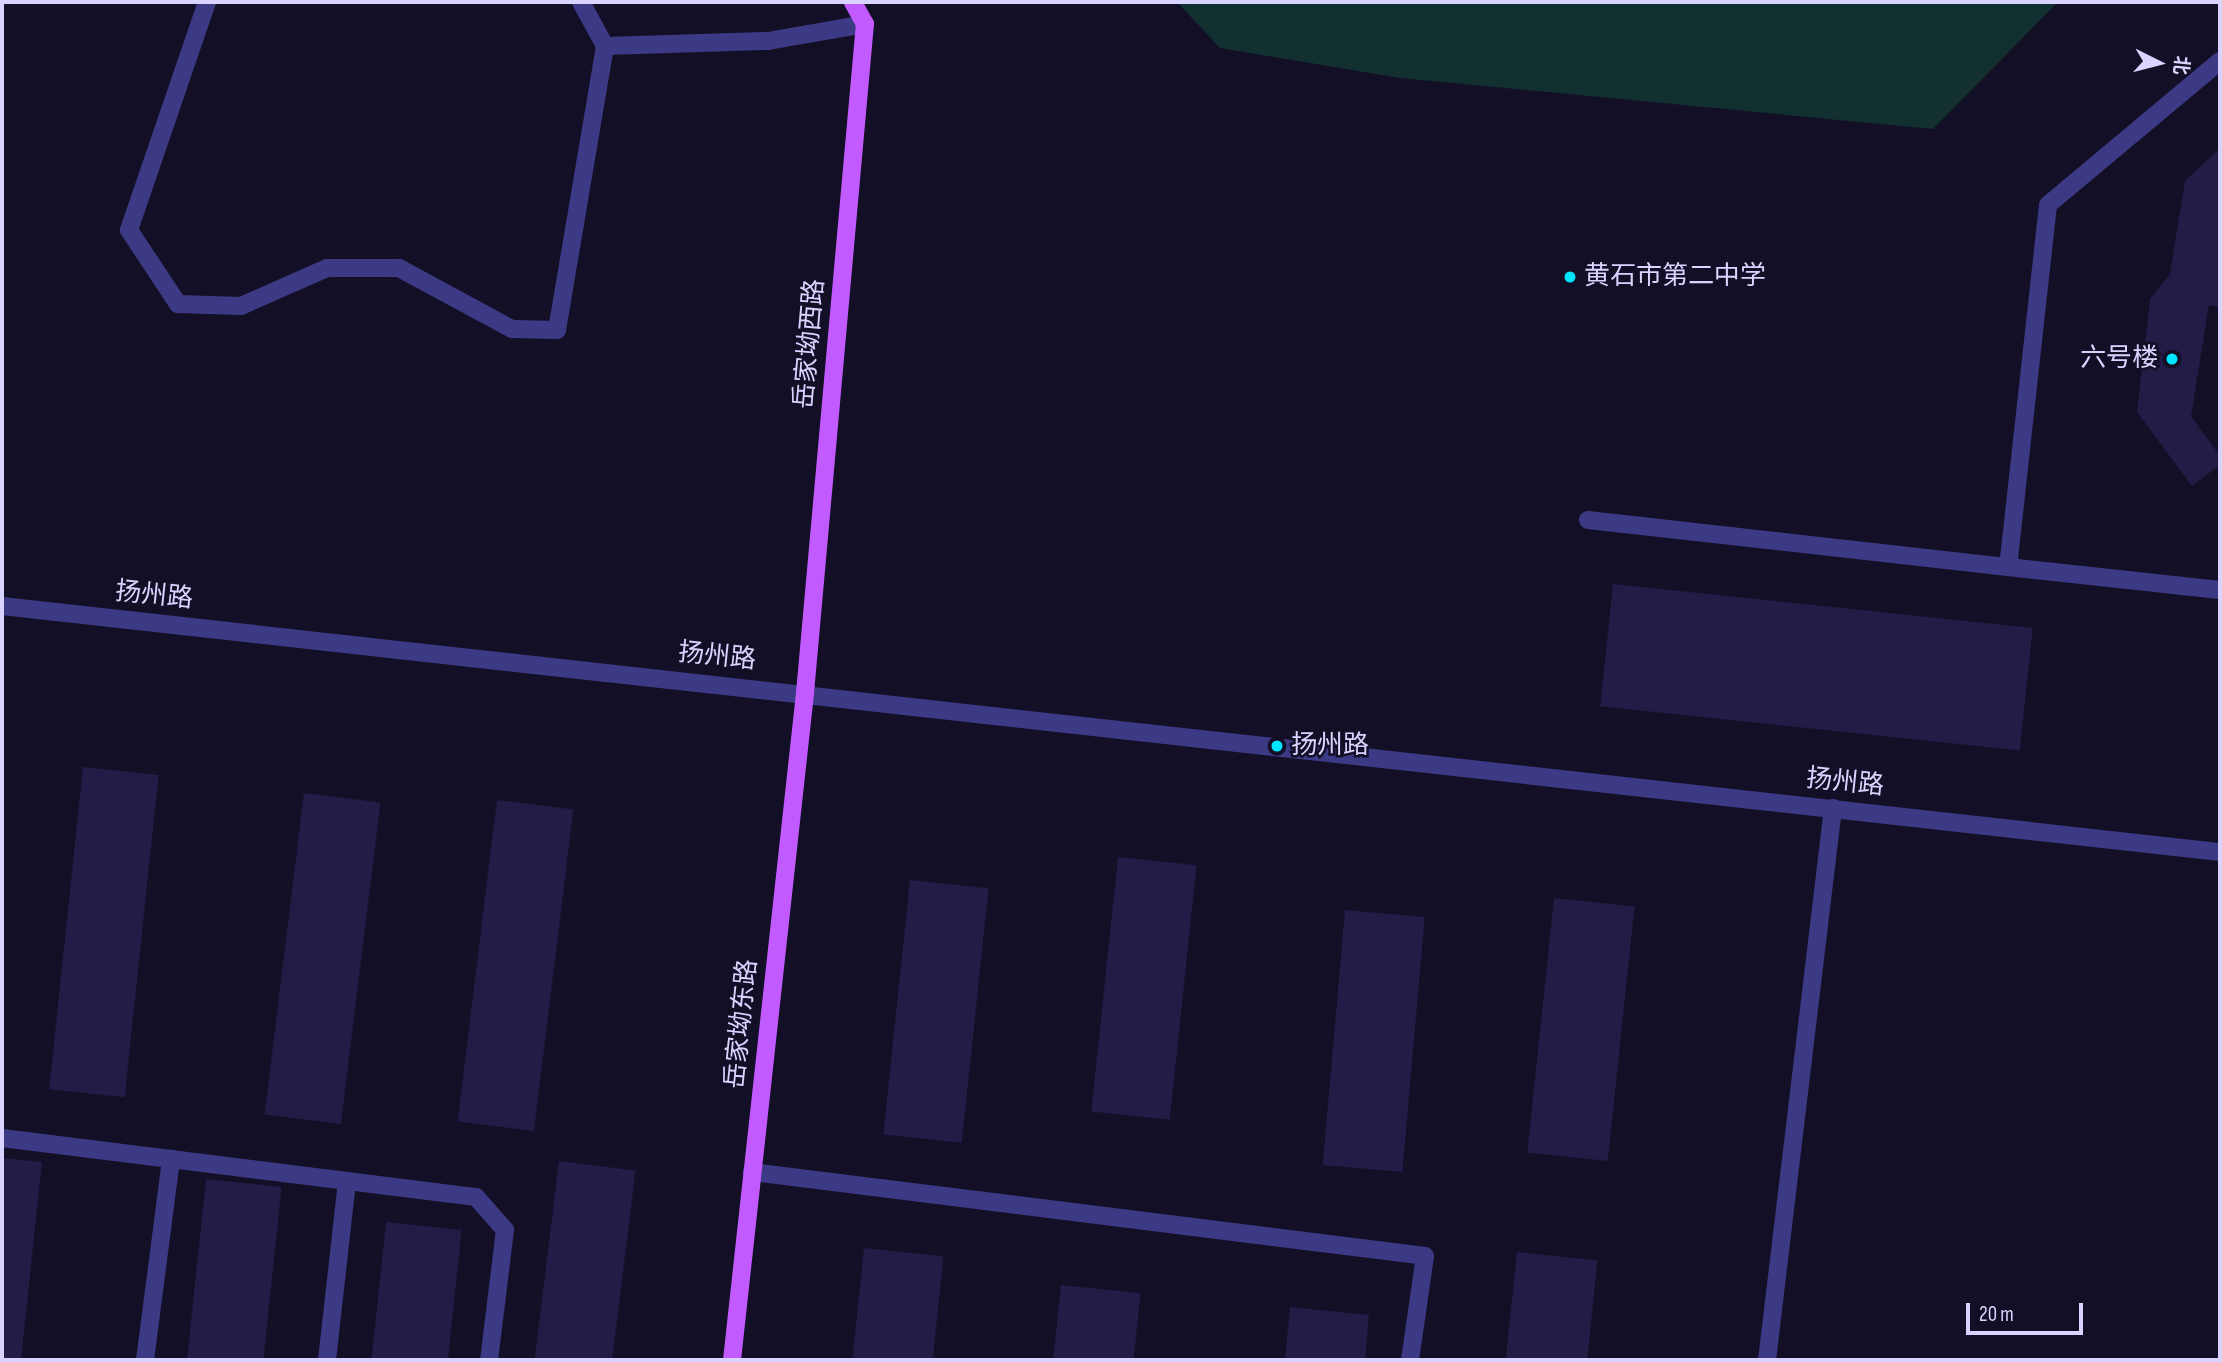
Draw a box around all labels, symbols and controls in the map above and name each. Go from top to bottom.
north arrow [2124,28,2194,98]
text: 北 [2168,55,2193,76]
place label: 黄石市第二中学 [1584,261,1766,293]
marker: 黄石市第二中学 [1562,269,1578,285]
street label: 岳家坳西路 [789,278,831,410]
place label: 六号楼 [2080,343,2158,375]
marker: 六号楼 [2164,351,2180,367]
street label: 扬州路 [114,576,194,616]
street label: 扬州路 [677,637,757,677]
place label: 扬州路 [1291,730,1369,762]
marker: 扬州路 [1269,738,1285,754]
street label: 扬州路 [1805,763,1885,803]
street label: 岳家坳东路 [720,958,764,1090]
scale bar [1970,1288,2087,1332]
text: 20 m [1979,1302,2014,1327]

